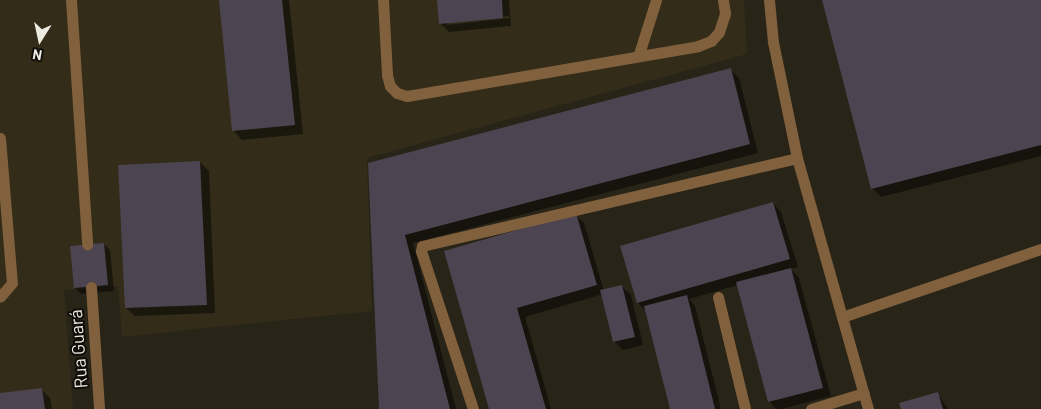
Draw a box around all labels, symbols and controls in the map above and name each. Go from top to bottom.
north arrow [15,15,65,65]
text: N [31,46,43,64]
street label: Rua Guará [64,309,92,389]

